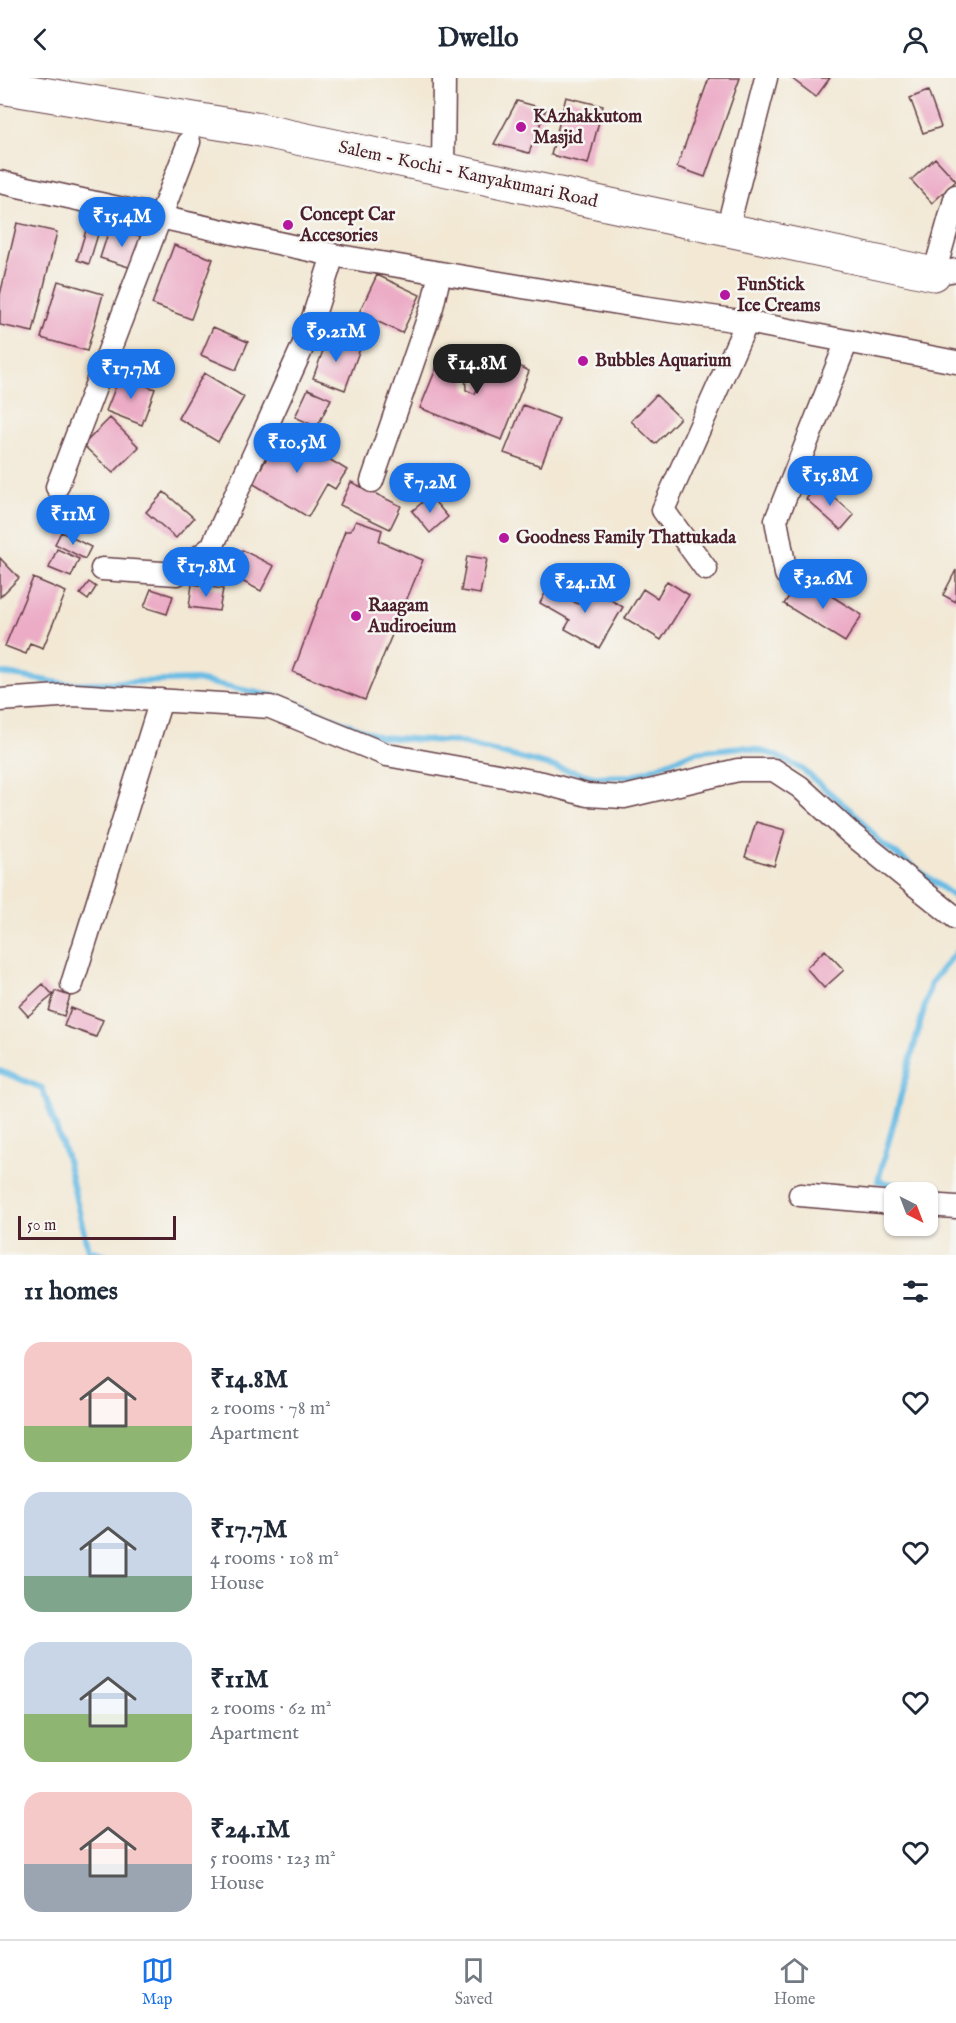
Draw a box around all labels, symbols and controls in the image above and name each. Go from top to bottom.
text: Dwello [438,22,518,56]
icon: back [24,23,57,56]
icon: person [899,23,932,56]
place label: KAzhakkutom Masjid [533,106,642,150]
marker: KAzhakkutom Masjid [514,120,528,134]
street label: Salem - Kochi - Kanyakumari Road [336,136,600,214]
pin: ₹15.4M [73,197,171,248]
text: ₹15.4M [92,204,152,229]
place label: Concept Car Accesories [299,204,396,248]
marker: Concept Car Accesories [281,218,295,232]
place label: FunStick Ice Creams [737,274,821,318]
marker: FunStick Ice Creams [718,288,732,302]
pin: ₹9.21M [287,312,385,363]
text: ₹9.21M [306,319,366,344]
pin: ₹14.8M [428,344,526,395]
pin: ₹17.7M [82,349,180,400]
place label: Bubbles Aquarium [595,350,732,373]
text: ₹14.8M [447,351,507,376]
marker: Bubbles Aquarium [576,354,590,368]
text: ₹17.7M [101,356,161,381]
pin: ₹10.5M [248,423,346,474]
text: ₹10.5M [268,430,326,455]
pin: ₹15.8M [781,456,879,507]
pin: ₹7.2M [388,463,472,514]
text: ₹15.8M [801,463,859,488]
text: ₹7.2M [403,470,457,495]
pin: ₹11M [37,495,109,546]
text: ₹11M [50,502,96,527]
place label: Goodness Family Thattukada [516,527,737,550]
marker: Goodness Family Thattukada [497,531,511,545]
pin: ₹17.8M [157,547,255,598]
text: ₹17.8M [176,554,236,579]
pin: ₹32.6M [774,559,872,610]
pin: ₹24.1M [536,563,634,614]
text: ₹32.6M [793,566,853,591]
text: ₹24.1M [554,570,616,595]
place label: Raagam Audiroeium [367,595,457,639]
marker: Raagam Audiroeium [349,609,363,623]
north arrow [884,1182,938,1236]
map controls [884,1182,938,1236]
scale bar [18,1213,176,1240]
text: 50 m [27,1216,56,1236]
text: 11 homes [24,1275,118,1308]
icon: filters [899,1275,932,1308]
text: ₹14.8M [210,1363,288,1396]
icon: home [72,1366,144,1438]
icon: heart [899,1386,932,1419]
text: 2 rooms · 78 m² [210,1396,331,1421]
text: Apartment [210,1421,299,1446]
text: ₹17.7M [210,1513,288,1546]
icon: home [72,1516,144,1588]
icon: heart [899,1536,932,1569]
text: 4 rooms · 108 m² [210,1546,339,1571]
text: House [210,1571,264,1596]
text: ₹11M [210,1663,269,1696]
icon: home [72,1666,144,1738]
icon: heart [899,1686,932,1719]
text: 2 rooms · 62 m² [210,1696,332,1721]
text: Apartment [210,1721,299,1746]
text: ₹24.1M [210,1813,290,1846]
icon: home [72,1816,144,1888]
icon: heart [899,1836,932,1869]
text: 5 rooms · 123 m² [210,1846,336,1871]
text: House [210,1871,264,1896]
tab: Map [141,1954,174,2010]
tab: Saved [455,1954,493,2010]
tab: Home [774,1954,815,2010]

